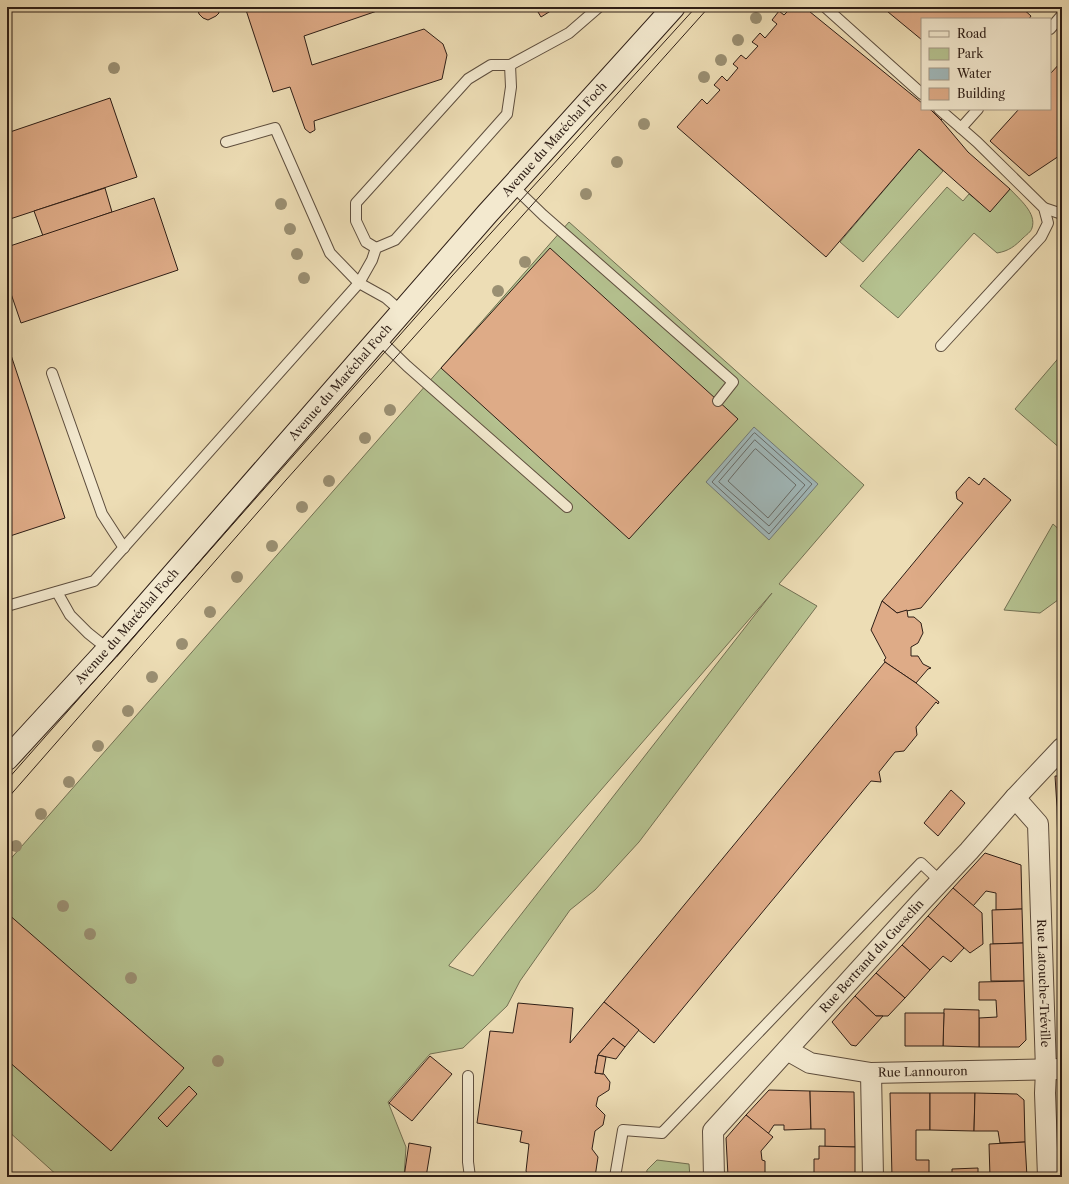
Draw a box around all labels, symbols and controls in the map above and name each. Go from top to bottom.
legend [921,18,1051,110]
text: Road [957,26,987,41]
text: Park [957,46,984,61]
text: Water [956,66,991,81]
street label: Avenue du Maréchal Foch [498,78,610,200]
text: Building [957,86,1005,101]
street label: Avenue du Maréchal Foch [285,320,395,444]
street label: Avenue du Maréchal Foch [71,565,182,688]
street label: Rue Bertrand du Guesclin [816,896,927,1016]
street label: Rue Latouche-Tréville [1034,919,1053,1048]
street label: Rue Lannouron [878,1063,968,1080]

